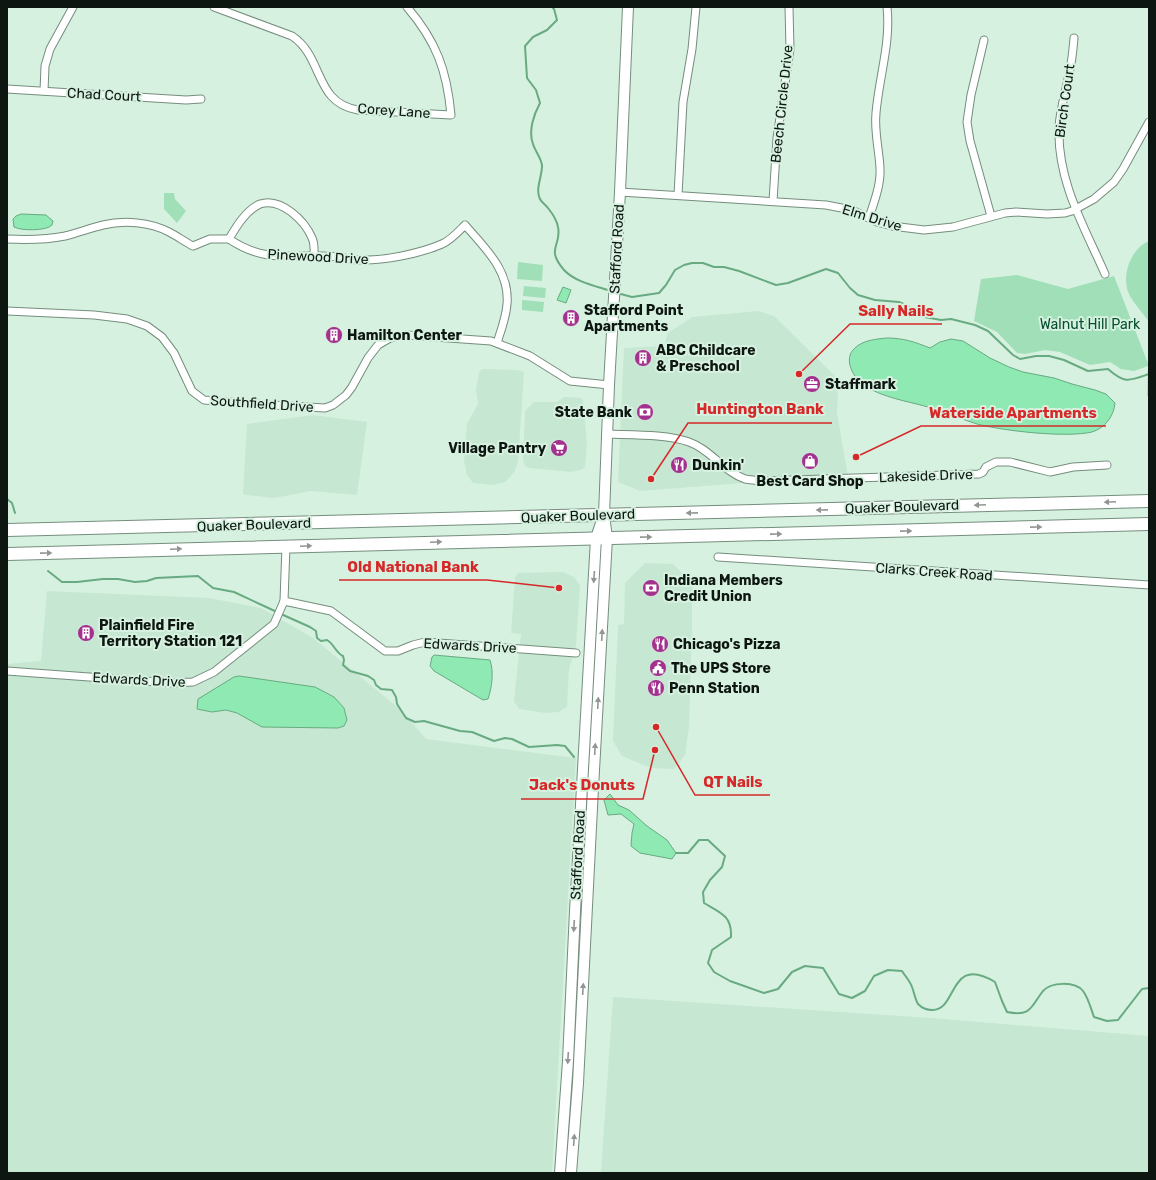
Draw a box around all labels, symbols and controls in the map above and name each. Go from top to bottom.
street label: Beech Circle Drive [767,44,797,164]
street label: Birch Court [1051,63,1079,139]
street label: Chad Court [67,85,142,105]
street label: Corey Lane [357,100,431,122]
street label: Elm Drive [840,201,904,235]
street label: Stafford Road [606,204,628,294]
street label: Pinewood Drive [267,246,369,268]
callout: Sally Nails [850,297,942,324]
place label: Stafford Point Apartments [584,302,684,335]
text: Sally Nails [858,302,934,320]
building icon: Stafford Point Apartments [561,308,581,328]
park label: Walnut Hill Park [1040,316,1141,333]
building icon: Hamilton Center [324,325,344,345]
place label: Hamilton Center [347,327,463,344]
place label: ABC Childcare & Preschool [656,342,756,375]
building icon: ABC Childcare & Preschool [633,348,653,368]
office icon: Staffmark [802,374,822,394]
place label: Staffmark [825,376,897,393]
street label: Southfield Drive [210,392,314,416]
callout: Huntington Bank [688,396,832,423]
callout: Waterside Apartments [921,399,1106,426]
text: Huntington Bank [696,400,824,418]
bank icon: State Bank [635,402,655,422]
place label: State Bank [555,404,633,421]
text: Waterside Apartments [929,404,1097,422]
supermarket icon: Village Pantry [549,438,569,458]
place label: Village Pantry [448,440,547,457]
shop icon: Best Card Shop [800,451,820,471]
restaurant icon: Dunkin' [669,455,689,475]
place label: Dunkin' [692,457,744,474]
street label: Lakeside Drive [879,466,973,486]
place label: Best Card Shop [756,473,864,490]
street label: Quaker Boulevard [845,497,959,517]
one-way arrow [1103,499,1116,505]
one-way arrow [974,502,986,509]
street label: Quaker Boulevard [521,506,635,526]
one-way arrow [816,506,828,513]
one-way arrow [686,509,698,516]
street label: Quaker Boulevard [197,515,311,535]
one-way arrow [1030,524,1043,530]
one-way arrow [900,528,913,534]
one-way arrow [770,531,783,537]
one-way arrow [640,534,653,540]
one-way arrow [430,539,442,546]
one-way arrow [300,543,313,549]
one-way arrow [170,546,183,552]
one-way arrow [40,550,53,556]
callout: Old National Bank [339,553,487,580]
text: Old National Bank [347,558,479,576]
street label: Clarks Creek Road [875,559,993,585]
one-way arrow [590,571,597,583]
place label: Indiana Members Credit Union [664,572,783,605]
bank icon: Indiana Members Credit Union [641,578,661,598]
place label: Plainfield Fire Territory Station 121 [99,617,242,650]
building icon: Plainfield Fire Territory Station 121 [76,623,96,643]
one-way arrow [598,629,605,641]
restaurant icon: Chicago's Pizza [650,634,670,654]
street label: Edwards Drive [423,635,517,657]
place label: Chicago's Pizza [673,636,781,653]
public building icon: The UPS Store [648,658,668,678]
place label: The UPS Store [671,660,771,677]
street label: Edwards Drive [92,669,186,691]
restaurant icon: Penn Station [646,678,666,698]
place label: Penn Station [669,680,760,697]
one-way arrow [594,697,601,709]
one-way arrow [592,743,599,755]
callout: QT Nails [695,768,770,795]
callout: Jack's Donuts [521,772,643,799]
text: QT Nails [703,773,763,791]
text: Jack's Donuts [529,776,635,794]
street label: Stafford Road [567,810,589,900]
one-way arrow [571,920,577,933]
one-way arrow [580,982,586,995]
one-way arrow [565,1052,571,1065]
one-way arrow [571,1134,578,1146]

